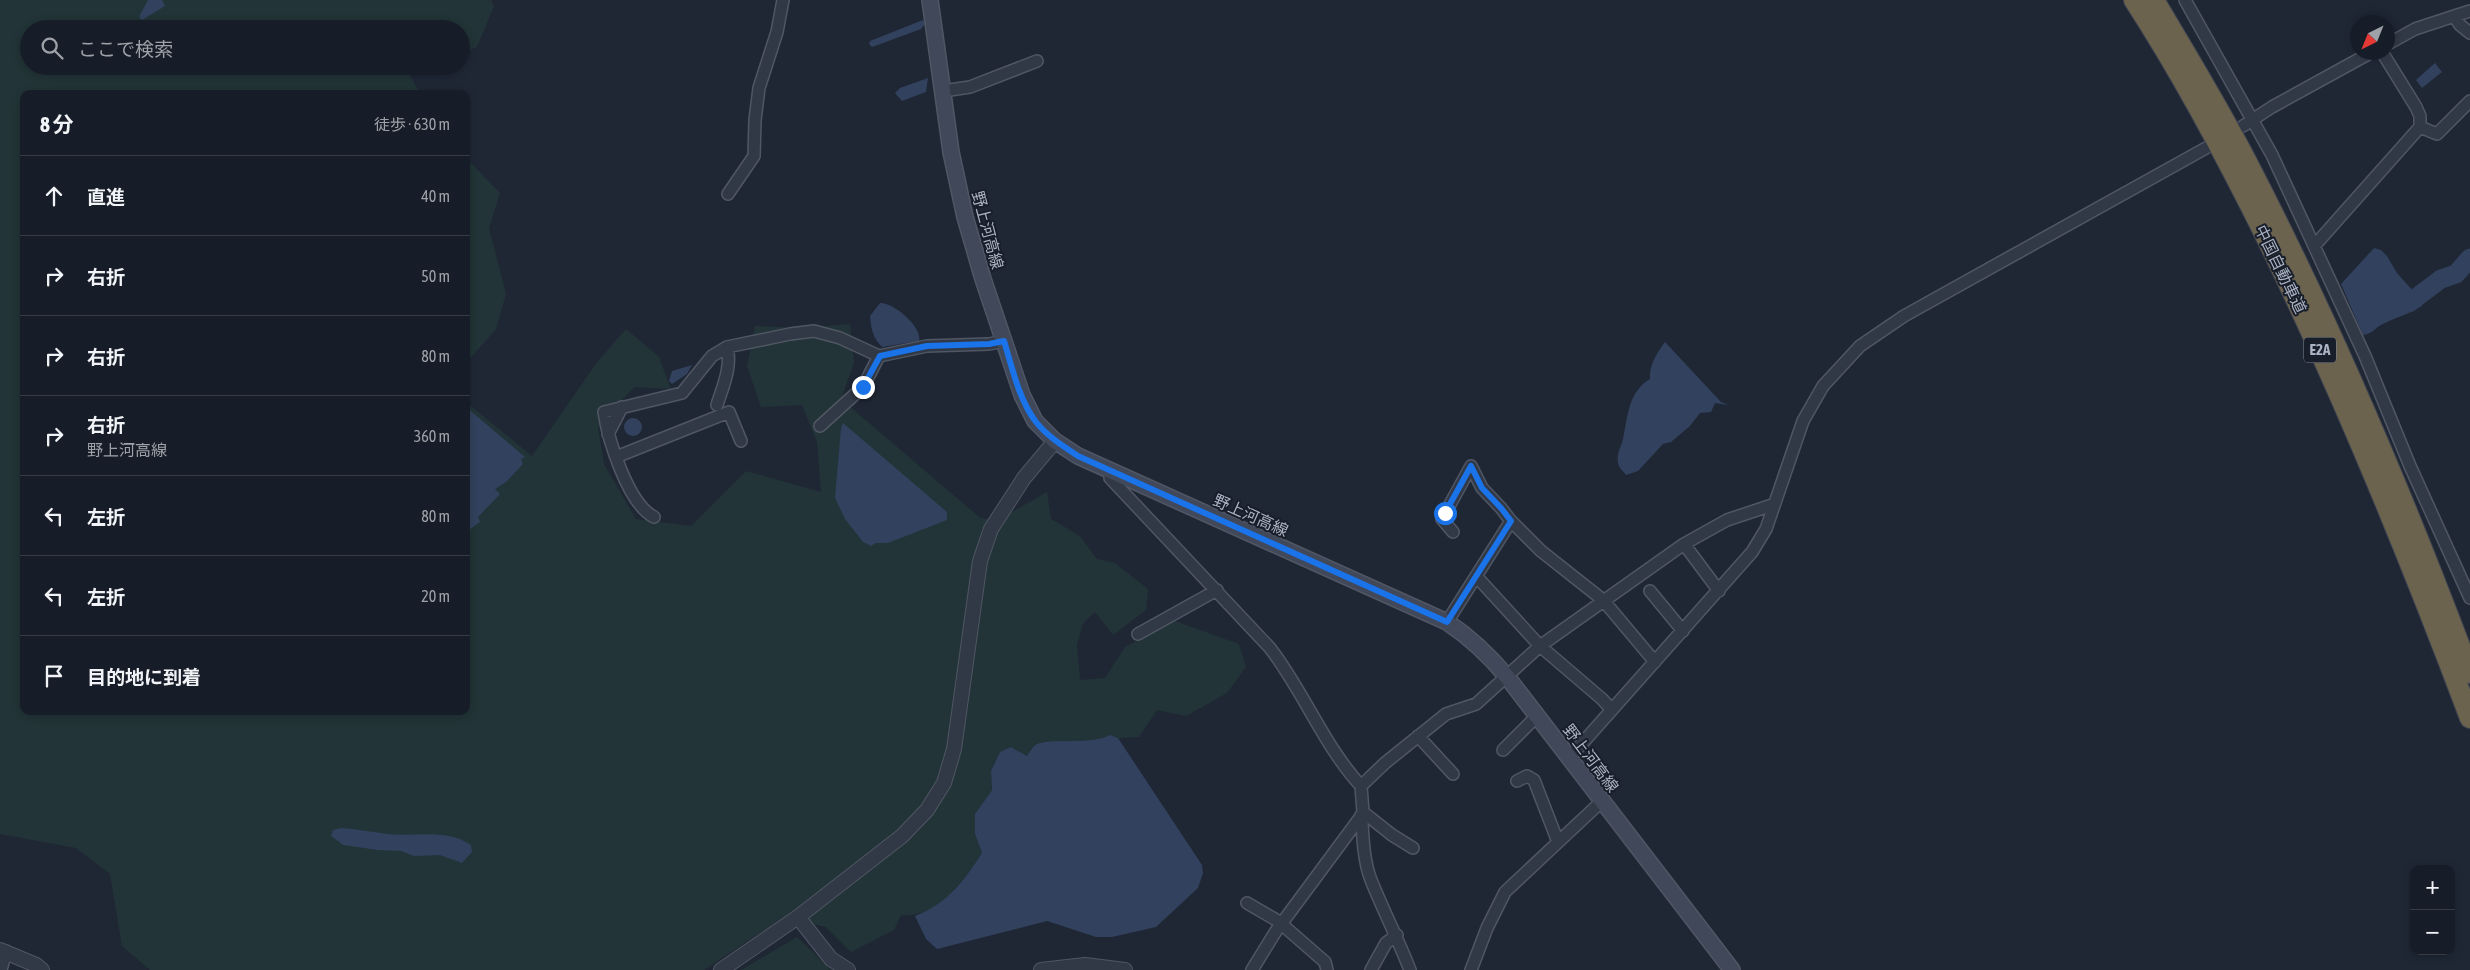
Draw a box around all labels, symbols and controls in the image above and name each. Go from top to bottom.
north arrow [2350,15,2395,60]
search box [20,20,470,75]
icon: search [38,34,66,62]
text: ここで検索 [78,38,173,60]
text: 8 分 [40,112,74,136]
text: 徒歩 · 630 m [374,115,450,133]
icon: ahead [40,182,68,210]
text: 直進 [87,186,125,208]
text: 40 m [421,187,450,205]
street label: 野上河高線 [969,189,1007,271]
street label: 中国自動車道 [2252,222,2310,316]
icon: right [40,262,68,290]
text: 右折 [87,266,125,288]
text: 50 m [421,267,450,285]
road number: E2A [2304,338,2336,362]
icon: right [40,342,68,370]
text: 右折 [87,346,125,368]
text: 80 m [421,347,450,365]
route end [852,376,875,399]
text: 右折 [87,414,125,436]
icon: right [40,422,68,450]
text: 360 m [414,427,450,445]
text: 野上河高線 [87,441,167,459]
street label: 野上河高線 [1211,491,1291,539]
icon: left [40,502,68,530]
route start [1434,502,1457,525]
text: 左折 [87,506,125,528]
text: 80 m [421,507,450,525]
icon: left [40,582,68,610]
text: 左折 [87,586,125,608]
text: 20 m [421,587,450,605]
icon: arrive [40,662,68,690]
text: 目的地に到着 [87,666,201,688]
street label: 野上河高線 [1560,721,1622,795]
map controls [2410,865,2455,955]
button: + [2410,865,2455,910]
button: − [2410,910,2455,955]

